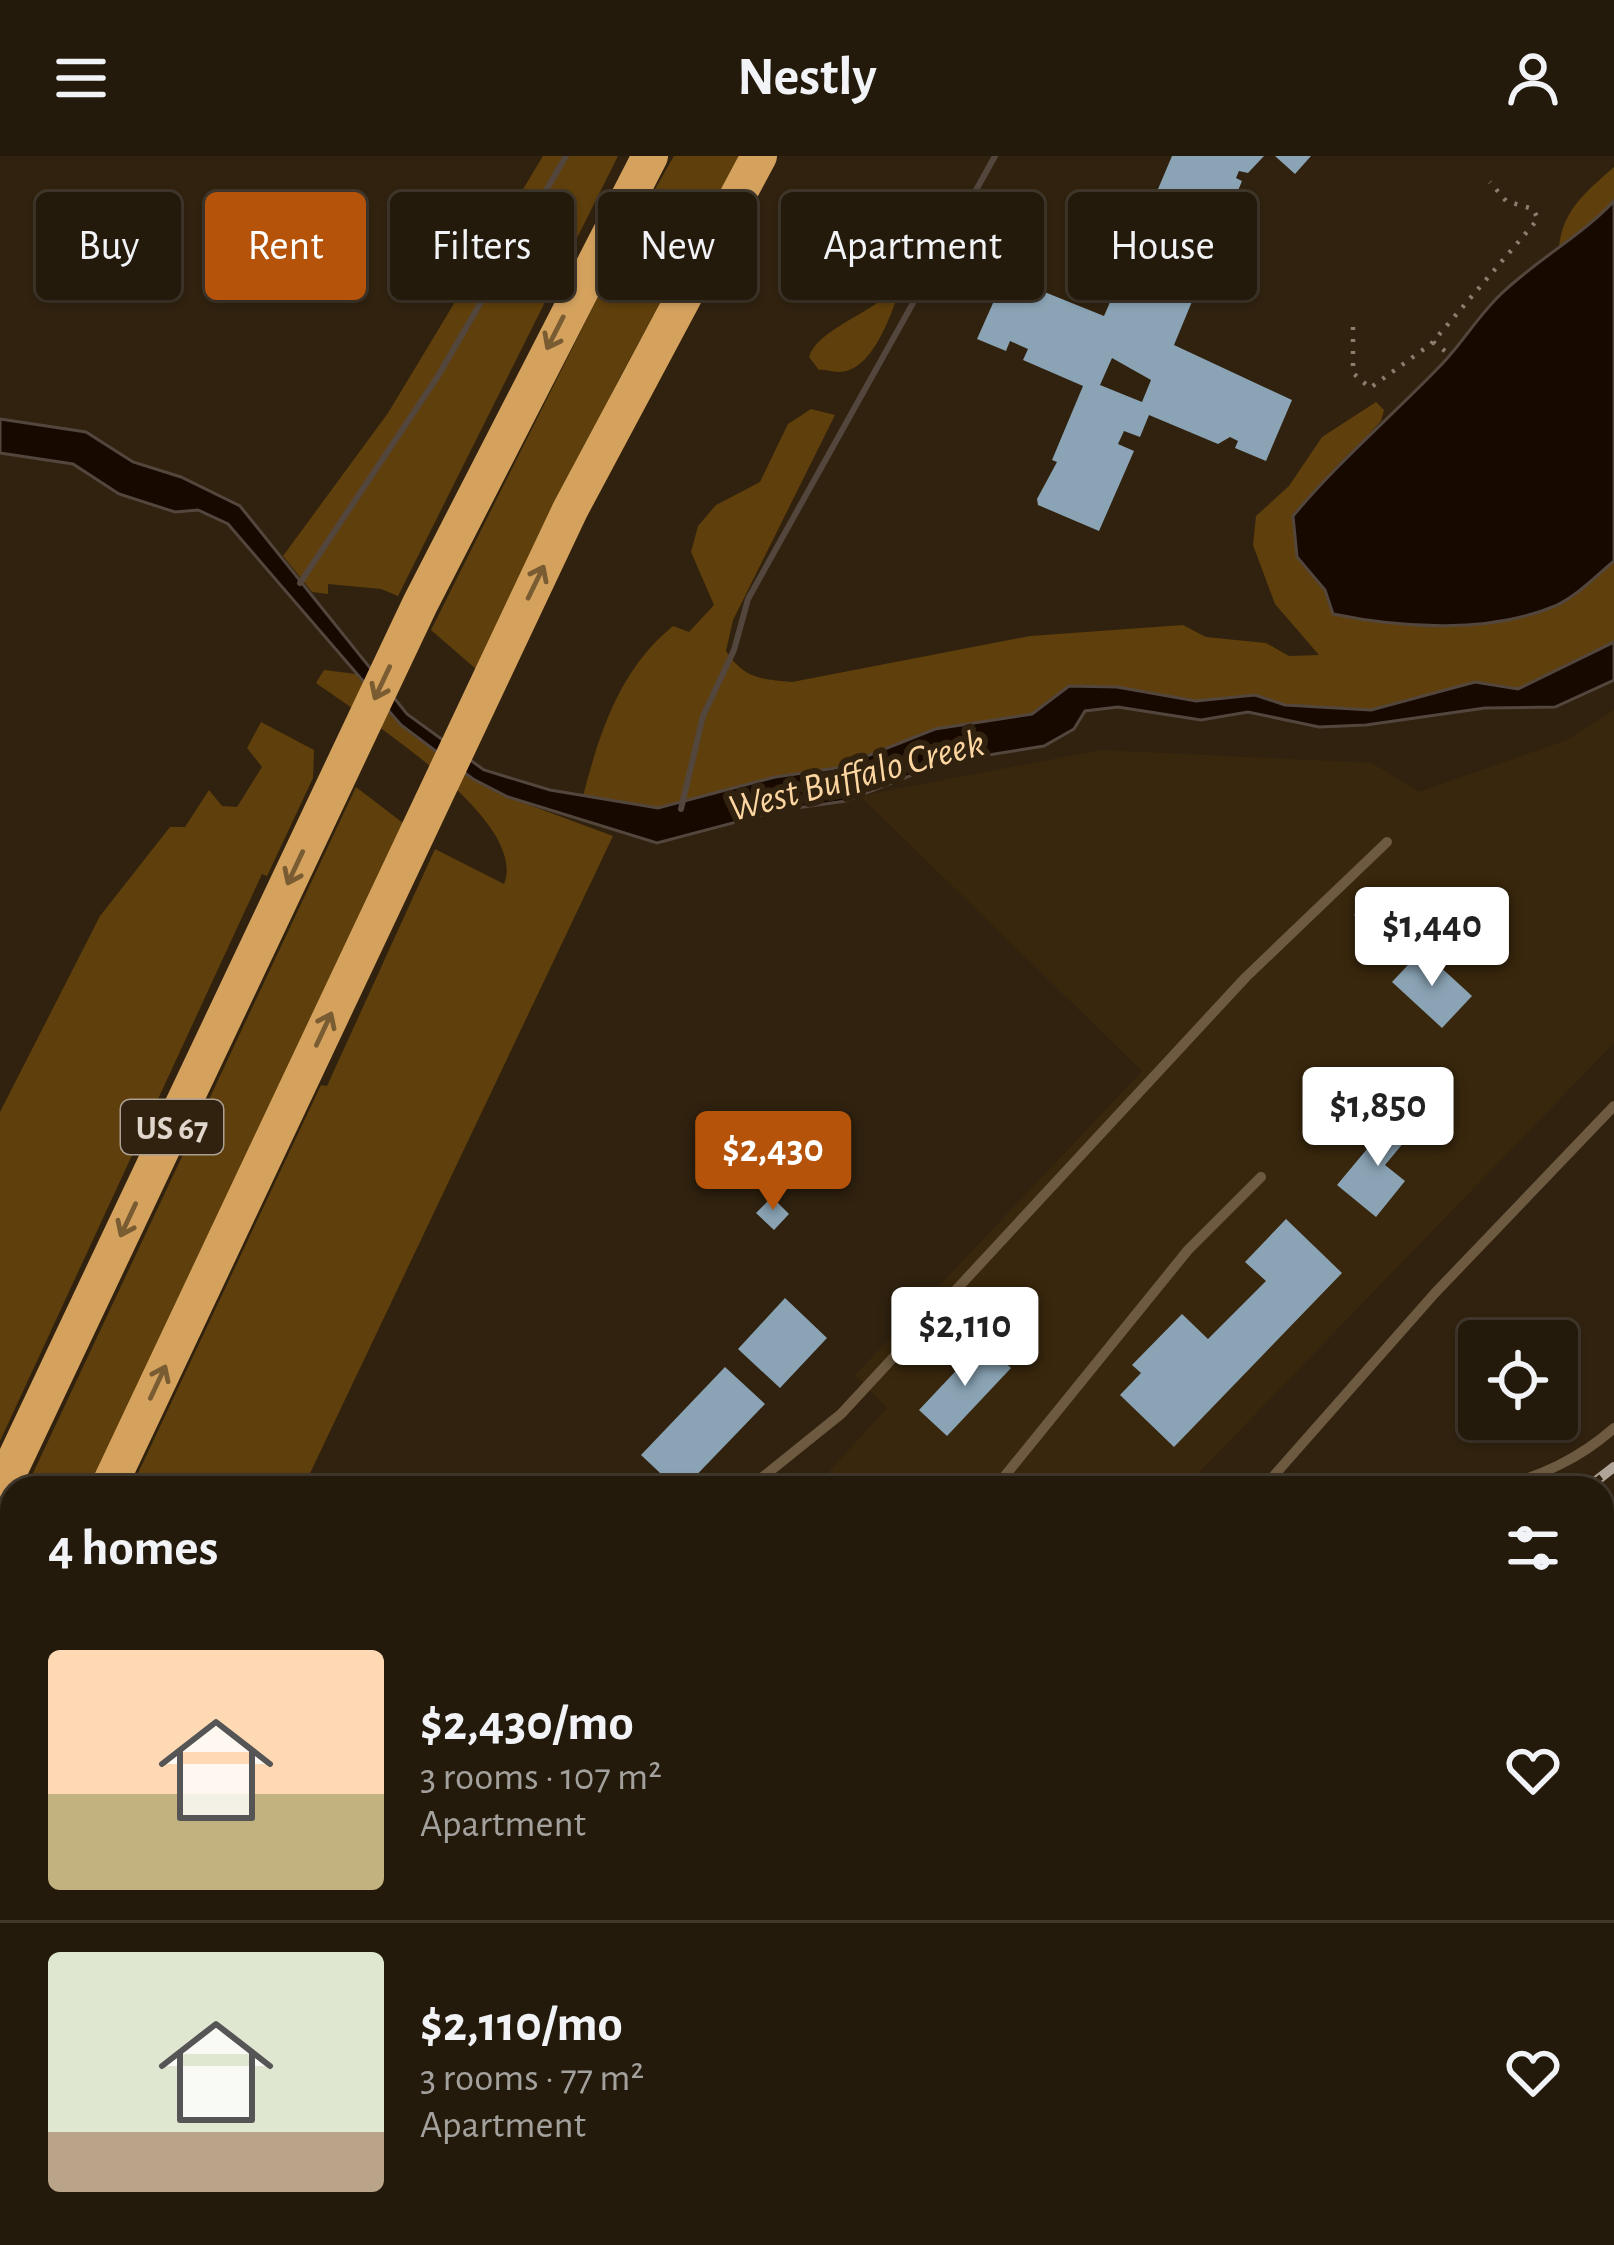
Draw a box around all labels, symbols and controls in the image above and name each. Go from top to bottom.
icon: menu [48,45,114,111]
icon: person [1500,45,1566,111]
text: Nestly [737,51,877,105]
chip: Buy [36,192,181,300]
chip: Rent [205,192,366,300]
chip: Filters [390,192,574,300]
chip: New [598,192,757,300]
chip: Apartment [781,192,1044,300]
chip: House [1068,192,1257,300]
one-way arrow [542,315,565,350]
one-way arrow [525,565,548,600]
one-way arrow [370,664,392,700]
water label: West Buffalo Creek [725,724,989,829]
one-way arrow [283,849,305,885]
pin: $1,440 [1334,887,1530,989]
text: $1,440 [1382,906,1482,945]
one-way arrow [314,1012,336,1048]
pin: $1,850 [1280,1067,1476,1169]
text: $1,850 [1330,1086,1426,1125]
road number: US 67 [121,1100,223,1154]
pin: $2,430 [675,1111,871,1213]
text: $2,430 [722,1130,824,1169]
one-way arrow [116,1201,138,1237]
pin: $2,110 [867,1287,1063,1389]
text: $2,110 [918,1306,1012,1345]
map controls [1458,1320,1578,1440]
button: locate [1458,1320,1578,1440]
one-way arrow [148,1365,170,1401]
icon: filters [1500,1515,1566,1581]
text: 4 homes [48,1523,218,1574]
icon: home [144,1698,288,1842]
text: $2,430/mo [420,1698,634,1749]
icon: heart [1500,1737,1566,1803]
text: 3 rooms · 107 m² [420,1758,662,1797]
text: Apartment [420,1805,586,1844]
text: $2,110/mo [420,1999,623,2050]
icon: home [144,2000,288,2144]
icon: heart [1500,2039,1566,2105]
text: 3 rooms · 77 m² [420,2059,644,2098]
text: Apartment [420,2106,586,2145]

